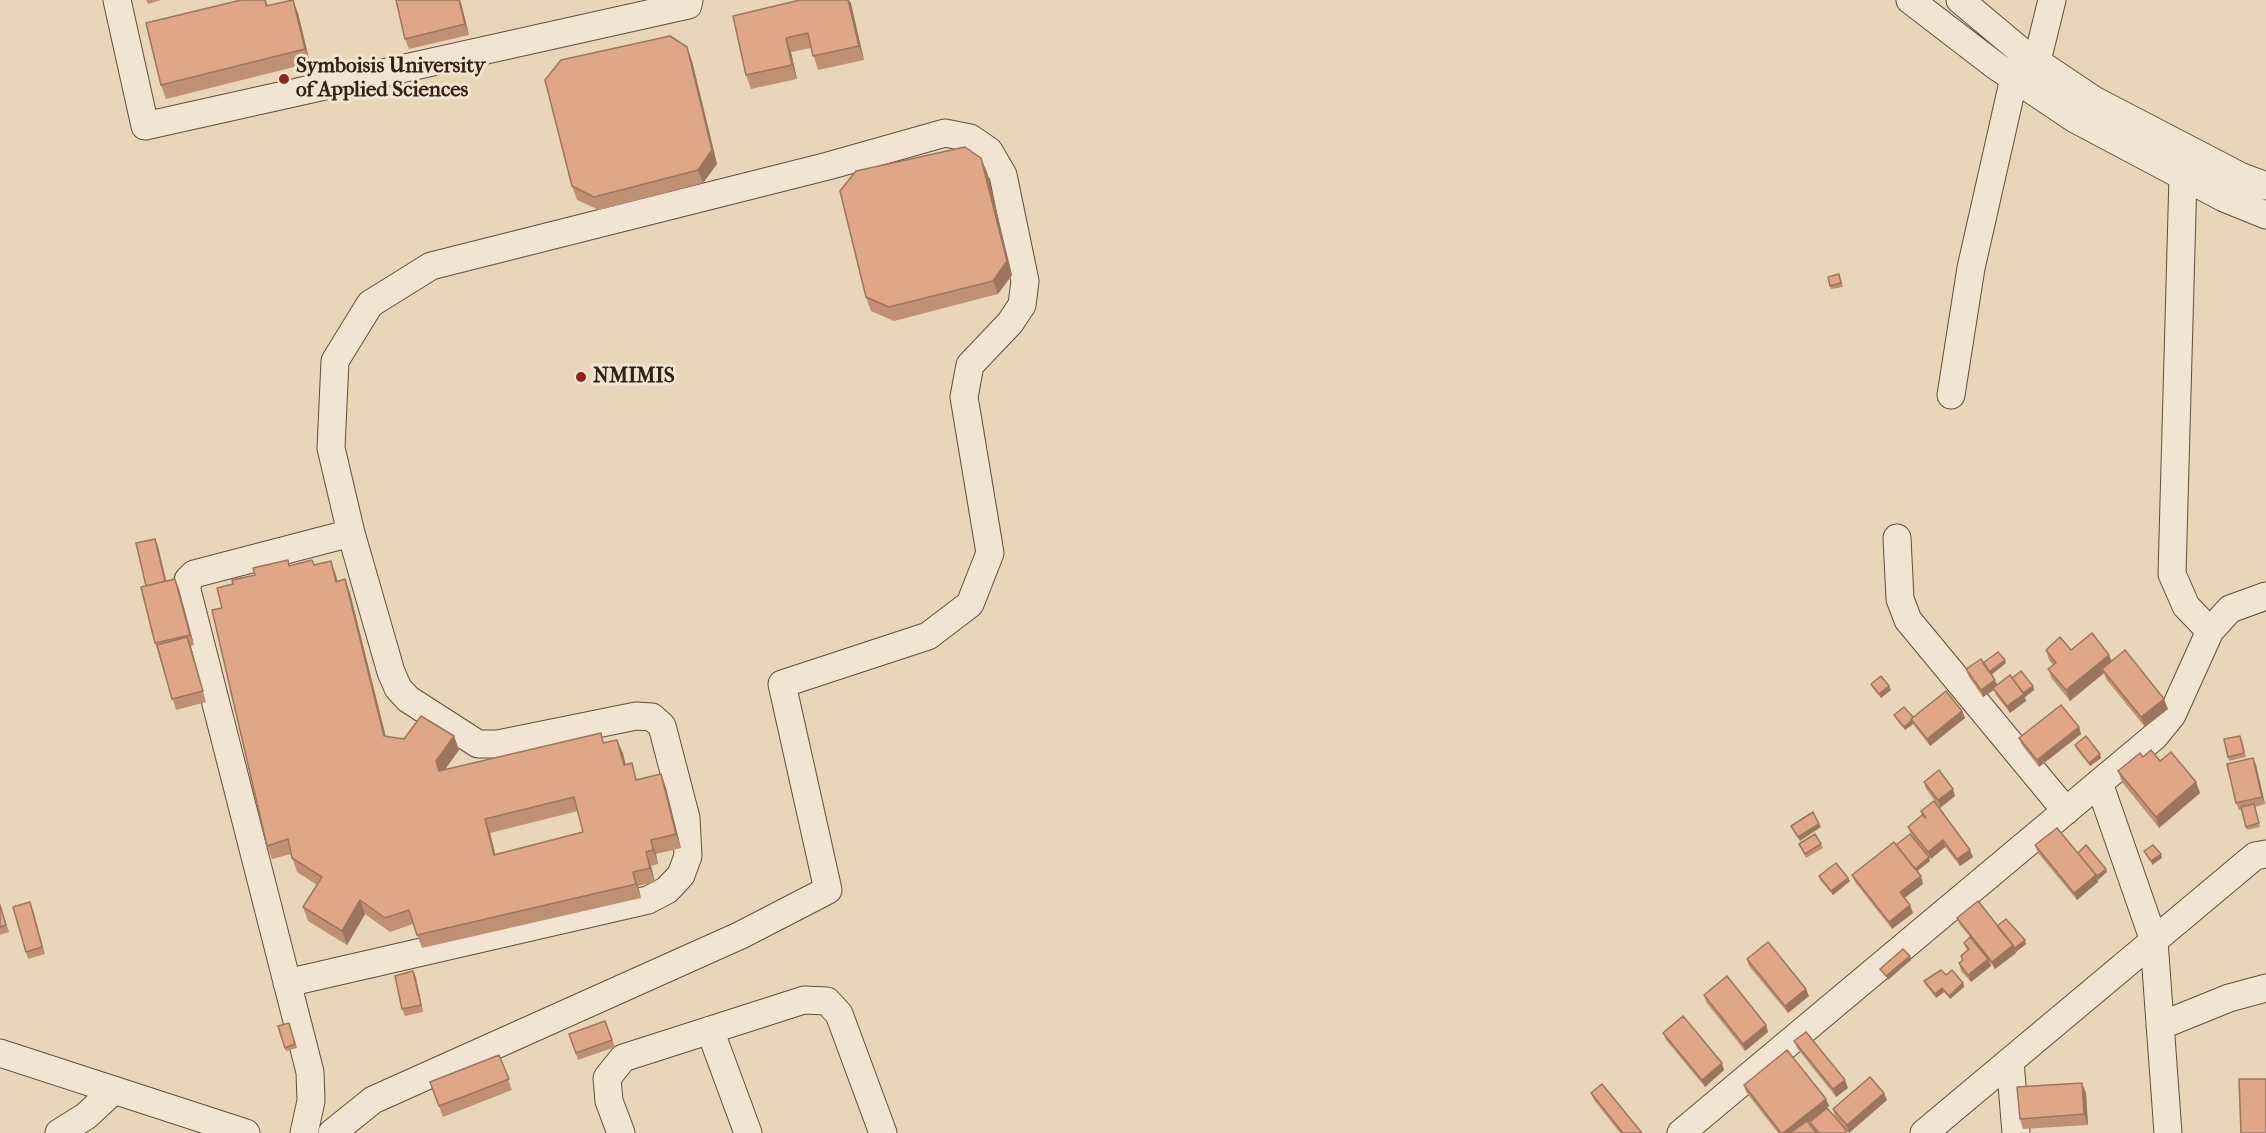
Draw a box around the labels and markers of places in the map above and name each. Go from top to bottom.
place label: Symboisis University of Applied Sciences [296,54,485,104]
marker: Symboisis University of Applied Sciences [277,72,291,86]
place label: NMIMIS [593,364,675,390]
marker: NMIMIS [574,370,588,384]

